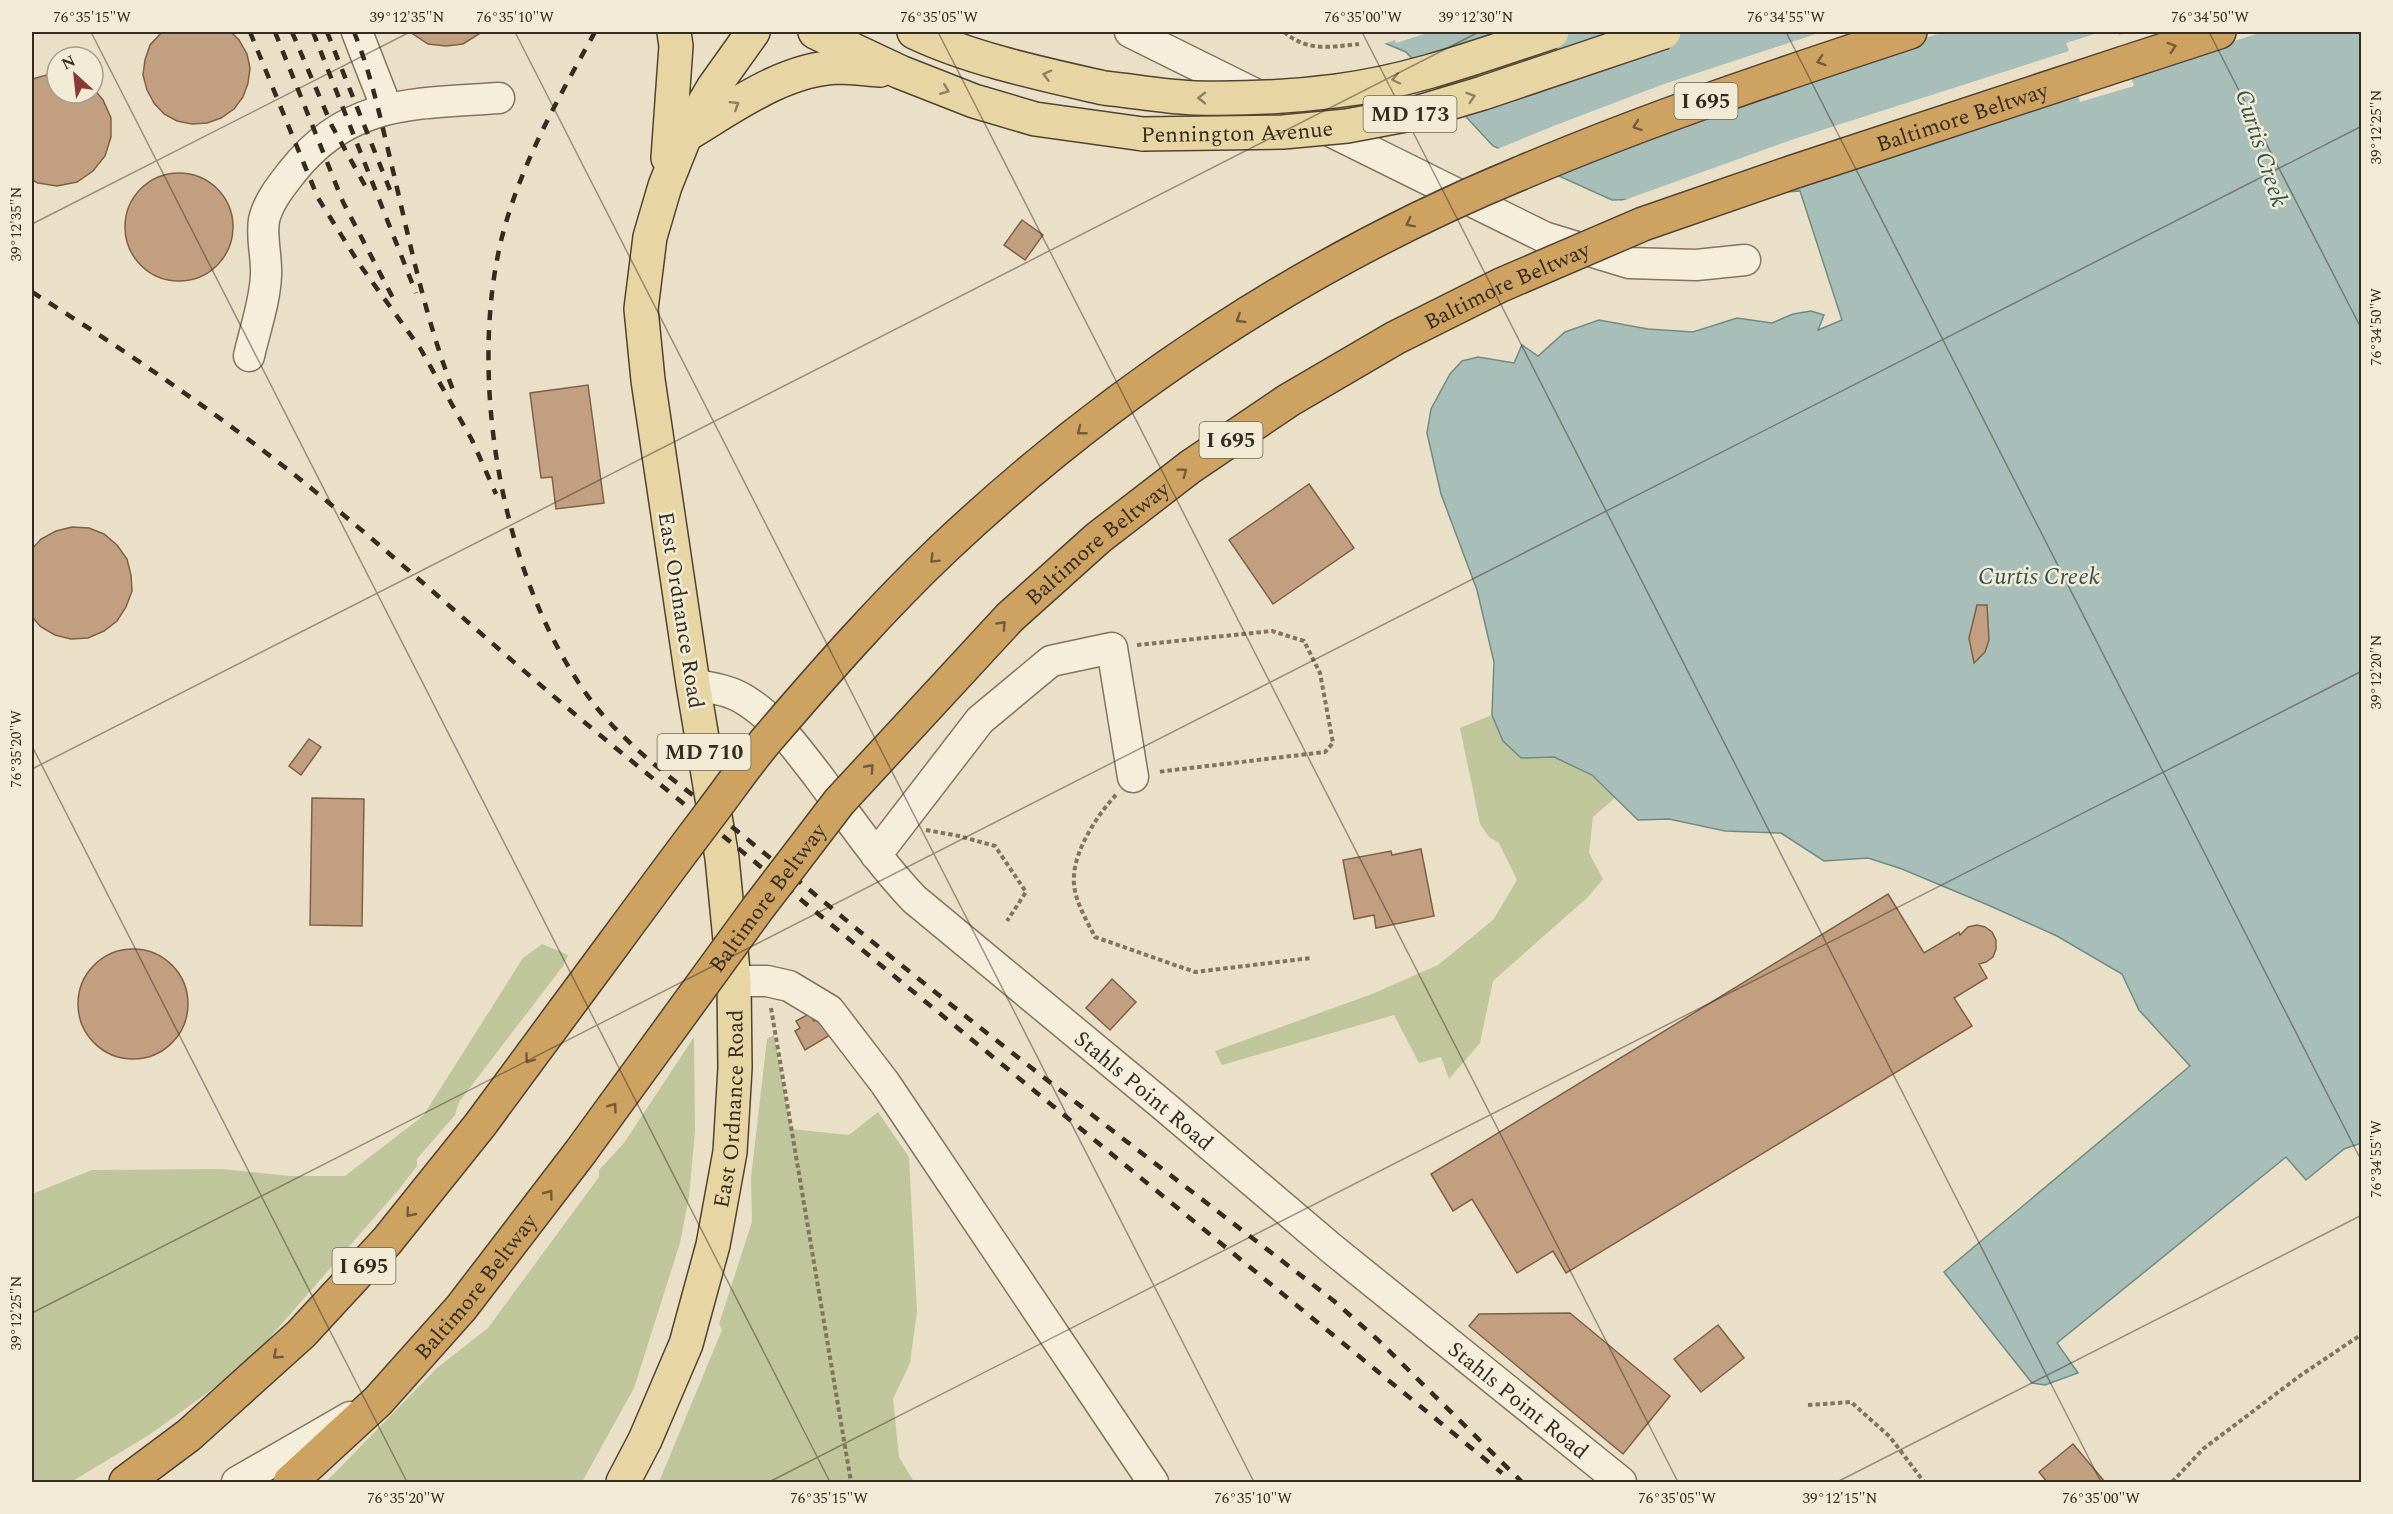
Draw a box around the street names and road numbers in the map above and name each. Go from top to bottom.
street label: Baltimore Beltway [1872,74,2054,162]
road number: I 695 [1674,83,1738,119]
road number: MD 173 [1364,96,1456,132]
street label: Pennington Avenue [1141,112,1334,152]
street label: Baltimore Beltway [1419,233,1597,339]
road number: I 695 [1200,422,1262,458]
street label: Baltimore Beltway [1018,473,1178,614]
street label: East Ordnance Road [649,509,712,711]
road number: MD 710 [658,734,750,770]
street label: Baltimore Beltway [701,816,836,980]
street label: East Ordnance Road [705,1009,753,1211]
street label: Stahls Point Road [1066,1023,1220,1159]
street label: Baltimore Beltway [407,1206,546,1368]
road number: I 695 [332,1248,395,1284]
street label: Stahls Point Road [1440,1334,1596,1468]

